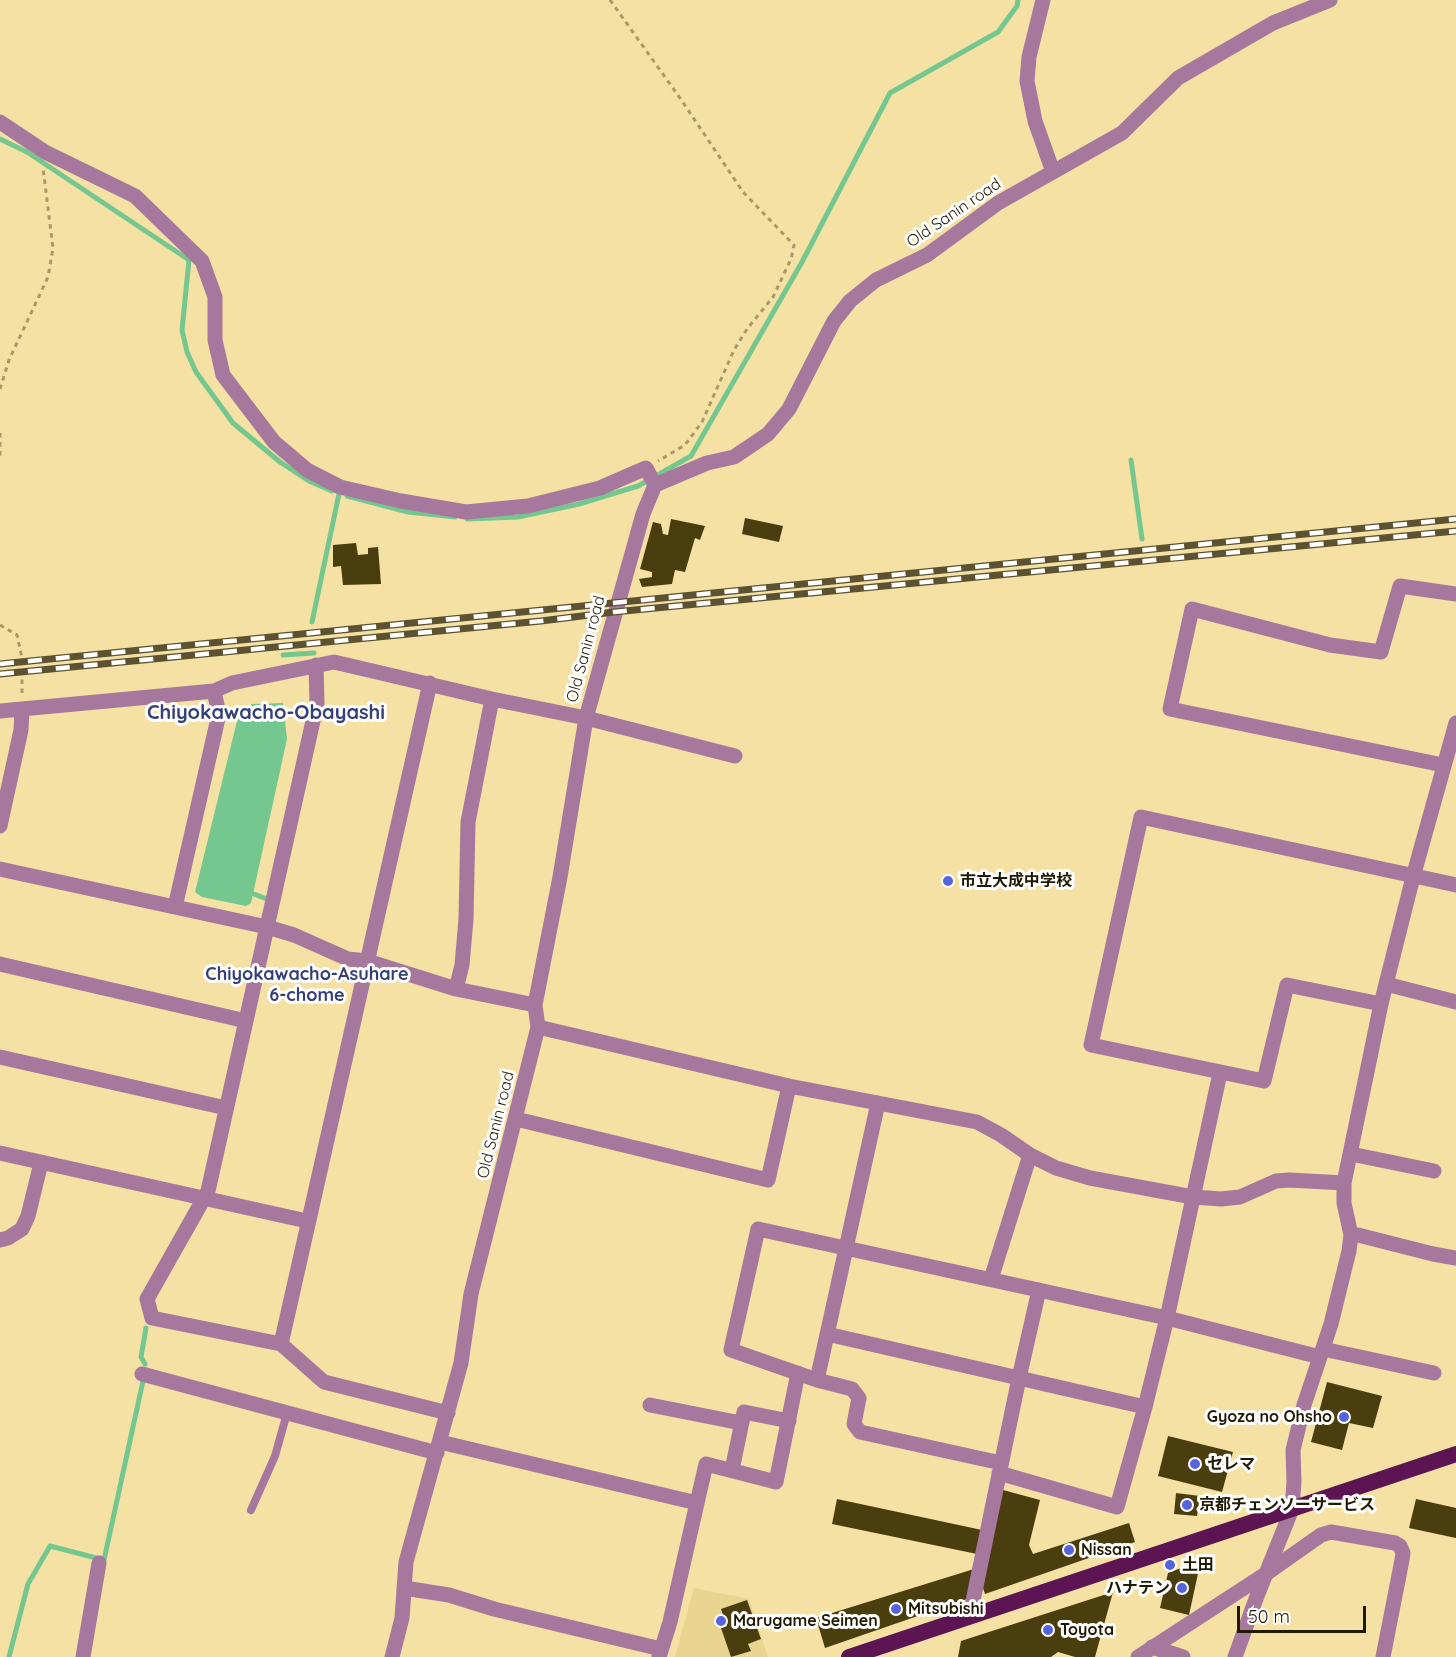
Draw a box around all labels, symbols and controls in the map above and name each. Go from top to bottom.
street label: Old Sanin road [903,174,1005,252]
street label: Old Sanin road [563,594,609,704]
district label: Chiyokawacho-Obayashi [147,701,385,725]
place label: 市立大成中学校 [960,871,1072,891]
marker: 市立大成中学校 [941,874,955,888]
district label: Chiyokawacho-Asuhare 6-chome [205,964,409,1006]
street label: Old Sanin road [473,1069,519,1181]
place label: Gyoza no Ohsho [1207,1407,1332,1427]
marker: Gyoza no Ohsho [1337,1410,1351,1424]
place label: セレマ [1207,1454,1255,1474]
marker: セレマ [1188,1457,1202,1471]
place label: 京都チェンソーサービス [1199,1495,1375,1515]
marker: 京都チェンソーサービス [1180,1498,1194,1512]
place label: Nissan [1081,1540,1132,1560]
marker: Nissan [1062,1543,1076,1557]
place label: 土田 [1182,1555,1214,1575]
marker: 土田 [1163,1558,1177,1572]
place label: ハナテン [1106,1578,1170,1598]
marker: ハナテン [1175,1581,1189,1595]
scale bar [1240,1594,1369,1632]
place label: Mitsubishi [908,1599,984,1619]
marker: Mitsubishi [889,1602,903,1616]
text: 50 m [1248,1605,1290,1628]
place label: Marugame Seimen [733,1611,878,1631]
marker: Marugame Seimen [714,1614,728,1628]
place label: Toyota [1060,1620,1114,1640]
marker: Toyota [1041,1623,1055,1637]

